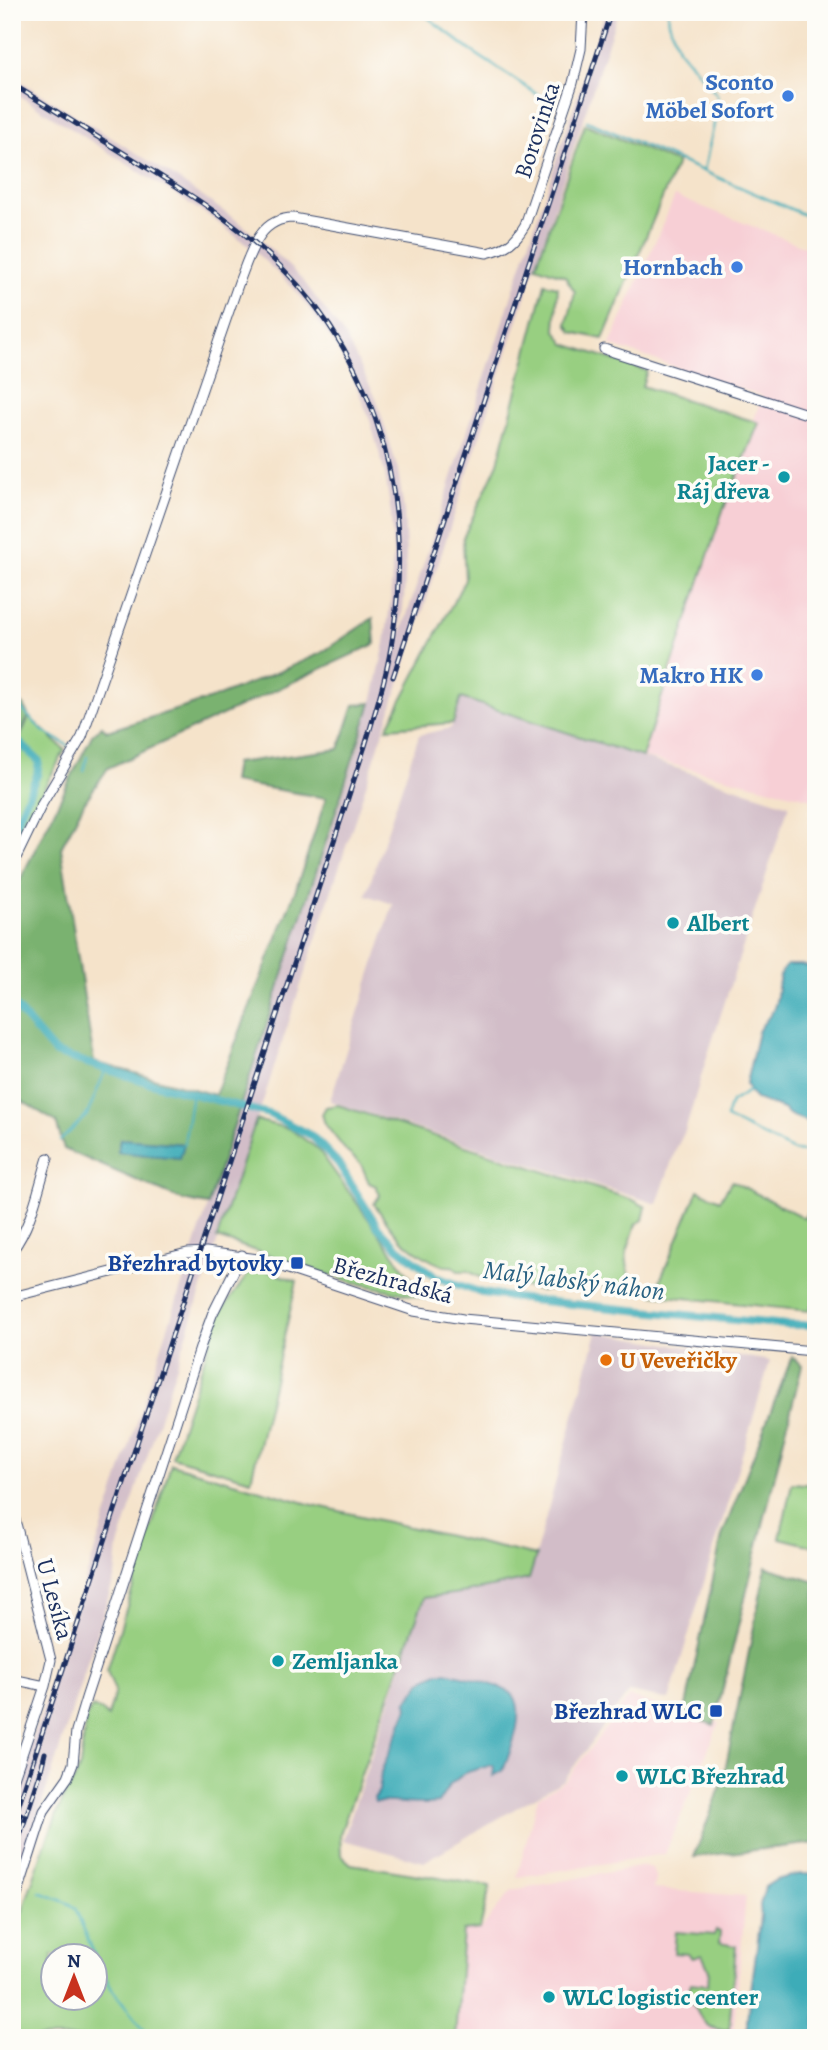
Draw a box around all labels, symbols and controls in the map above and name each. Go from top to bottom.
place label: Sconto Möbel Sofort [645,66,774,126]
street label: Borovinka [506,77,568,182]
marker: Sconto Möbel Sofort [780,88,796,104]
place label: Hornbach [623,251,723,283]
marker: Hornbach [729,259,745,275]
place label: Jacer - Ráj dřeva [677,447,770,507]
marker: Jacer - Ráj dřeva [776,469,792,485]
place label: Makro HK [639,659,743,691]
marker: Makro HK [749,667,765,683]
place label: Albert [686,907,749,939]
marker: Albert [665,915,681,931]
place label: Březhrad bytovky [107,1247,284,1279]
street label: Březhradská [329,1249,457,1312]
water label: Malý labský náhon [481,1252,667,1309]
marker: Březhrad bytovky [289,1255,305,1271]
place label: U Veveřičky [620,1344,738,1376]
marker: U Veveřičky [598,1352,614,1368]
street label: U Lesíka [29,1555,81,1644]
place label: Zemljanka [292,1645,399,1677]
marker: Zemljanka [270,1653,286,1669]
place label: Březhrad WLC [553,1695,702,1727]
marker: Březhrad WLC [708,1703,724,1719]
place label: WLC Březhrad [635,1760,785,1792]
marker: WLC Březhrad [614,1768,630,1784]
north arrow [38,1941,108,2011]
text: N [67,1948,81,1974]
place label: WLC logistic center [562,1981,759,2013]
marker: WLC logistic center [541,1989,557,2005]

